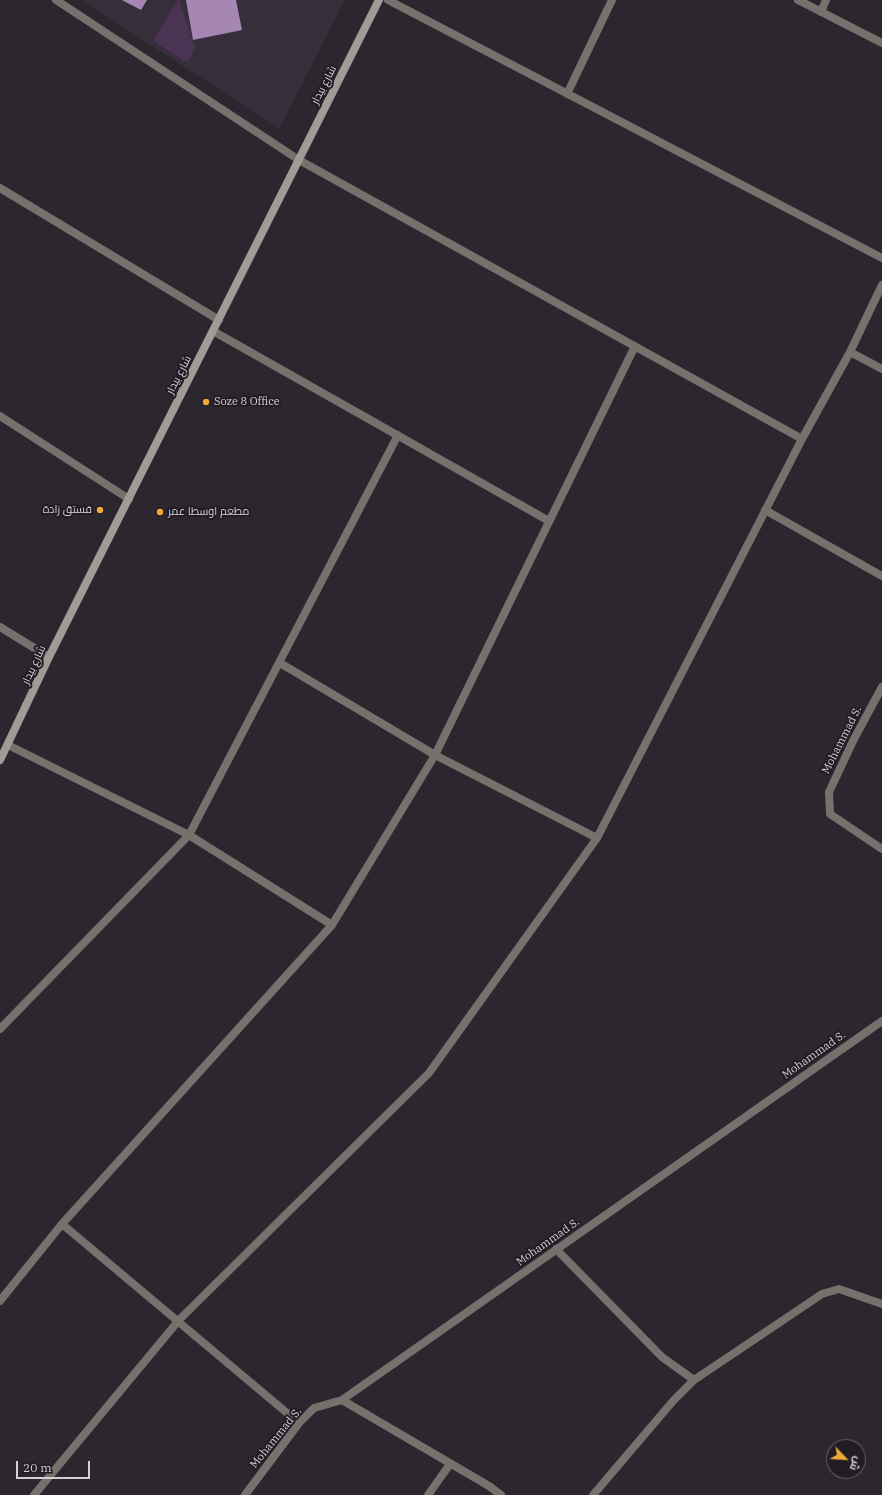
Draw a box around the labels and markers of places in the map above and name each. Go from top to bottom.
place label: Soze 8 Office [214,395,280,409]
marker: Soze 8 Office [201,397,211,407]
place label: فستق زادة [43,503,92,517]
marker: فستق زادة [95,505,105,515]
place label: مطعم اوسطا عمر [168,505,249,519]
marker: مطعم اوسطا عمر [155,507,165,517]

